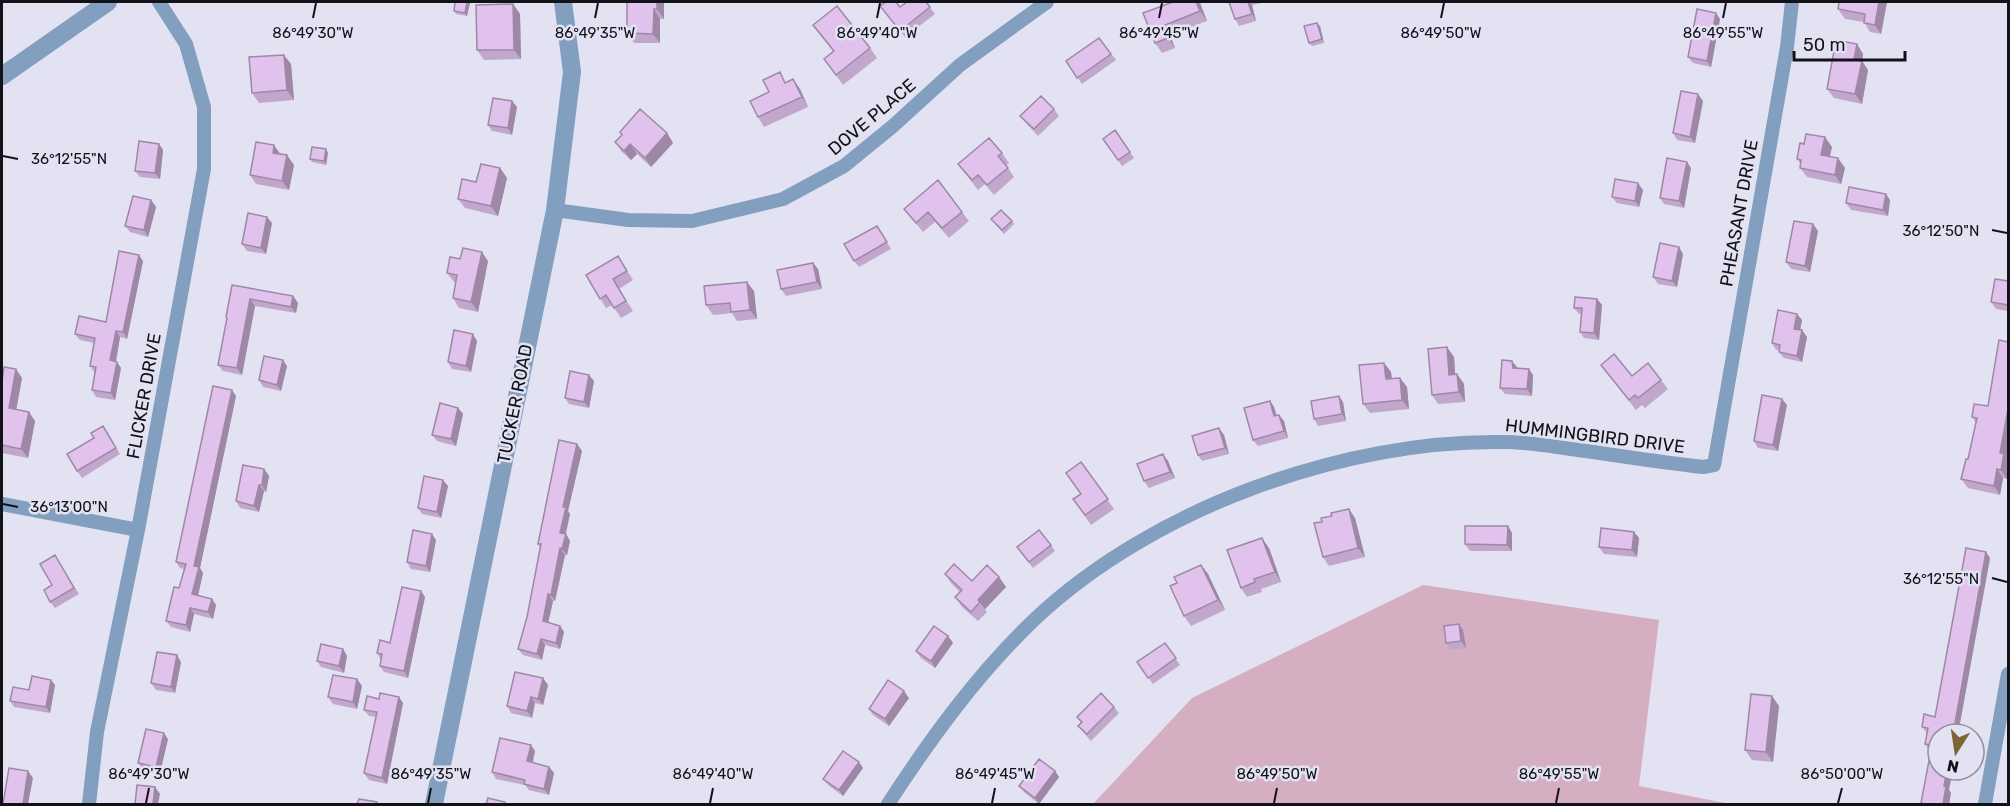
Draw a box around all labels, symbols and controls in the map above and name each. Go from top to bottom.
text: 86°49'30"W [272,24,354,42]
text: 86°49'35"W [555,24,635,42]
text: 86°49'40"W [837,24,917,42]
text: 86°49'45"W [1119,24,1199,42]
text: 86°49'50"W [1400,24,1482,42]
text: 86°49'55"W [1683,24,1763,42]
scale bar [1794,24,1905,62]
text: 50 m [1803,34,1846,56]
street label: DOVE PLACE [824,74,920,160]
street label: PHEASANT DRIVE [1715,138,1763,288]
text: 36°12'55"N [31,150,107,168]
text: 36°12'50"N [1903,222,1979,240]
street label: FLICKER DRIVE [122,331,166,461]
street label: TUCKER ROAD [493,342,537,466]
street label: HUMMINGBIRD DRIVE [1504,414,1686,458]
text: 36°13'00"N [30,498,108,516]
text: 36°12'55"N [1903,570,1979,588]
north arrow [1926,722,1986,782]
text: N [1945,756,1961,777]
text: 86°49'30"W [108,765,190,783]
text: 86°49'35"W [391,765,471,783]
text: 86°49'40"W [673,765,753,783]
text: 86°49'45"W [955,765,1035,783]
text: 86°49'50"W [1236,765,1318,783]
text: 86°49'55"W [1519,765,1599,783]
text: 86°50'00"W [1801,765,1883,783]

